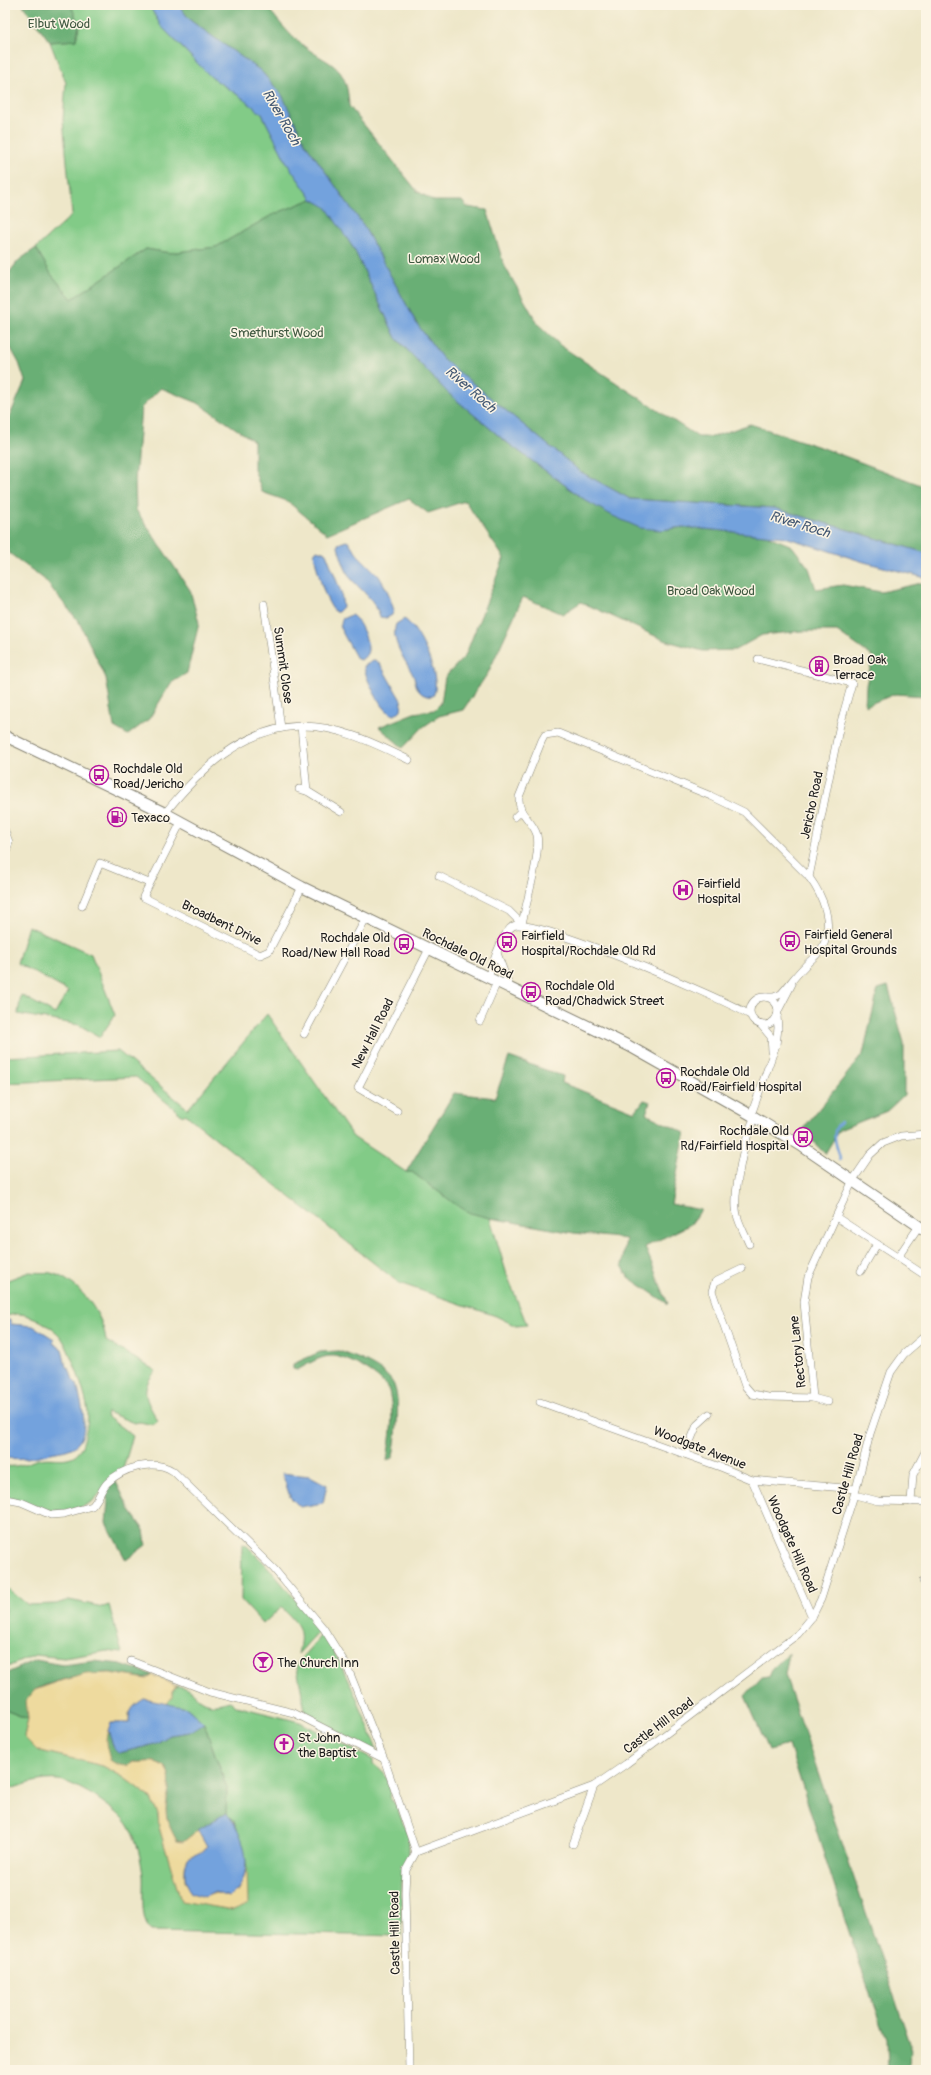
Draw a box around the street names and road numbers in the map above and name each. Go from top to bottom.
street label: Summit Close [270,626,296,705]
street label: Jericho Road [797,770,827,841]
street label: Broadbent Drive [179,897,265,949]
street label: Rochdale Old Road [419,925,516,983]
street label: New Hall Road [348,996,397,1071]
street label: Rectory Lane [786,1314,810,1389]
street label: Woodgate Avenue [651,1423,749,1473]
street label: Castle Hill Road [829,1432,867,1517]
street label: Woodgate Hill Road [764,1493,821,1595]
street label: Castle Hill Road [620,1694,697,1757]
street label: Castle Hill Road [386,1891,404,1975]

